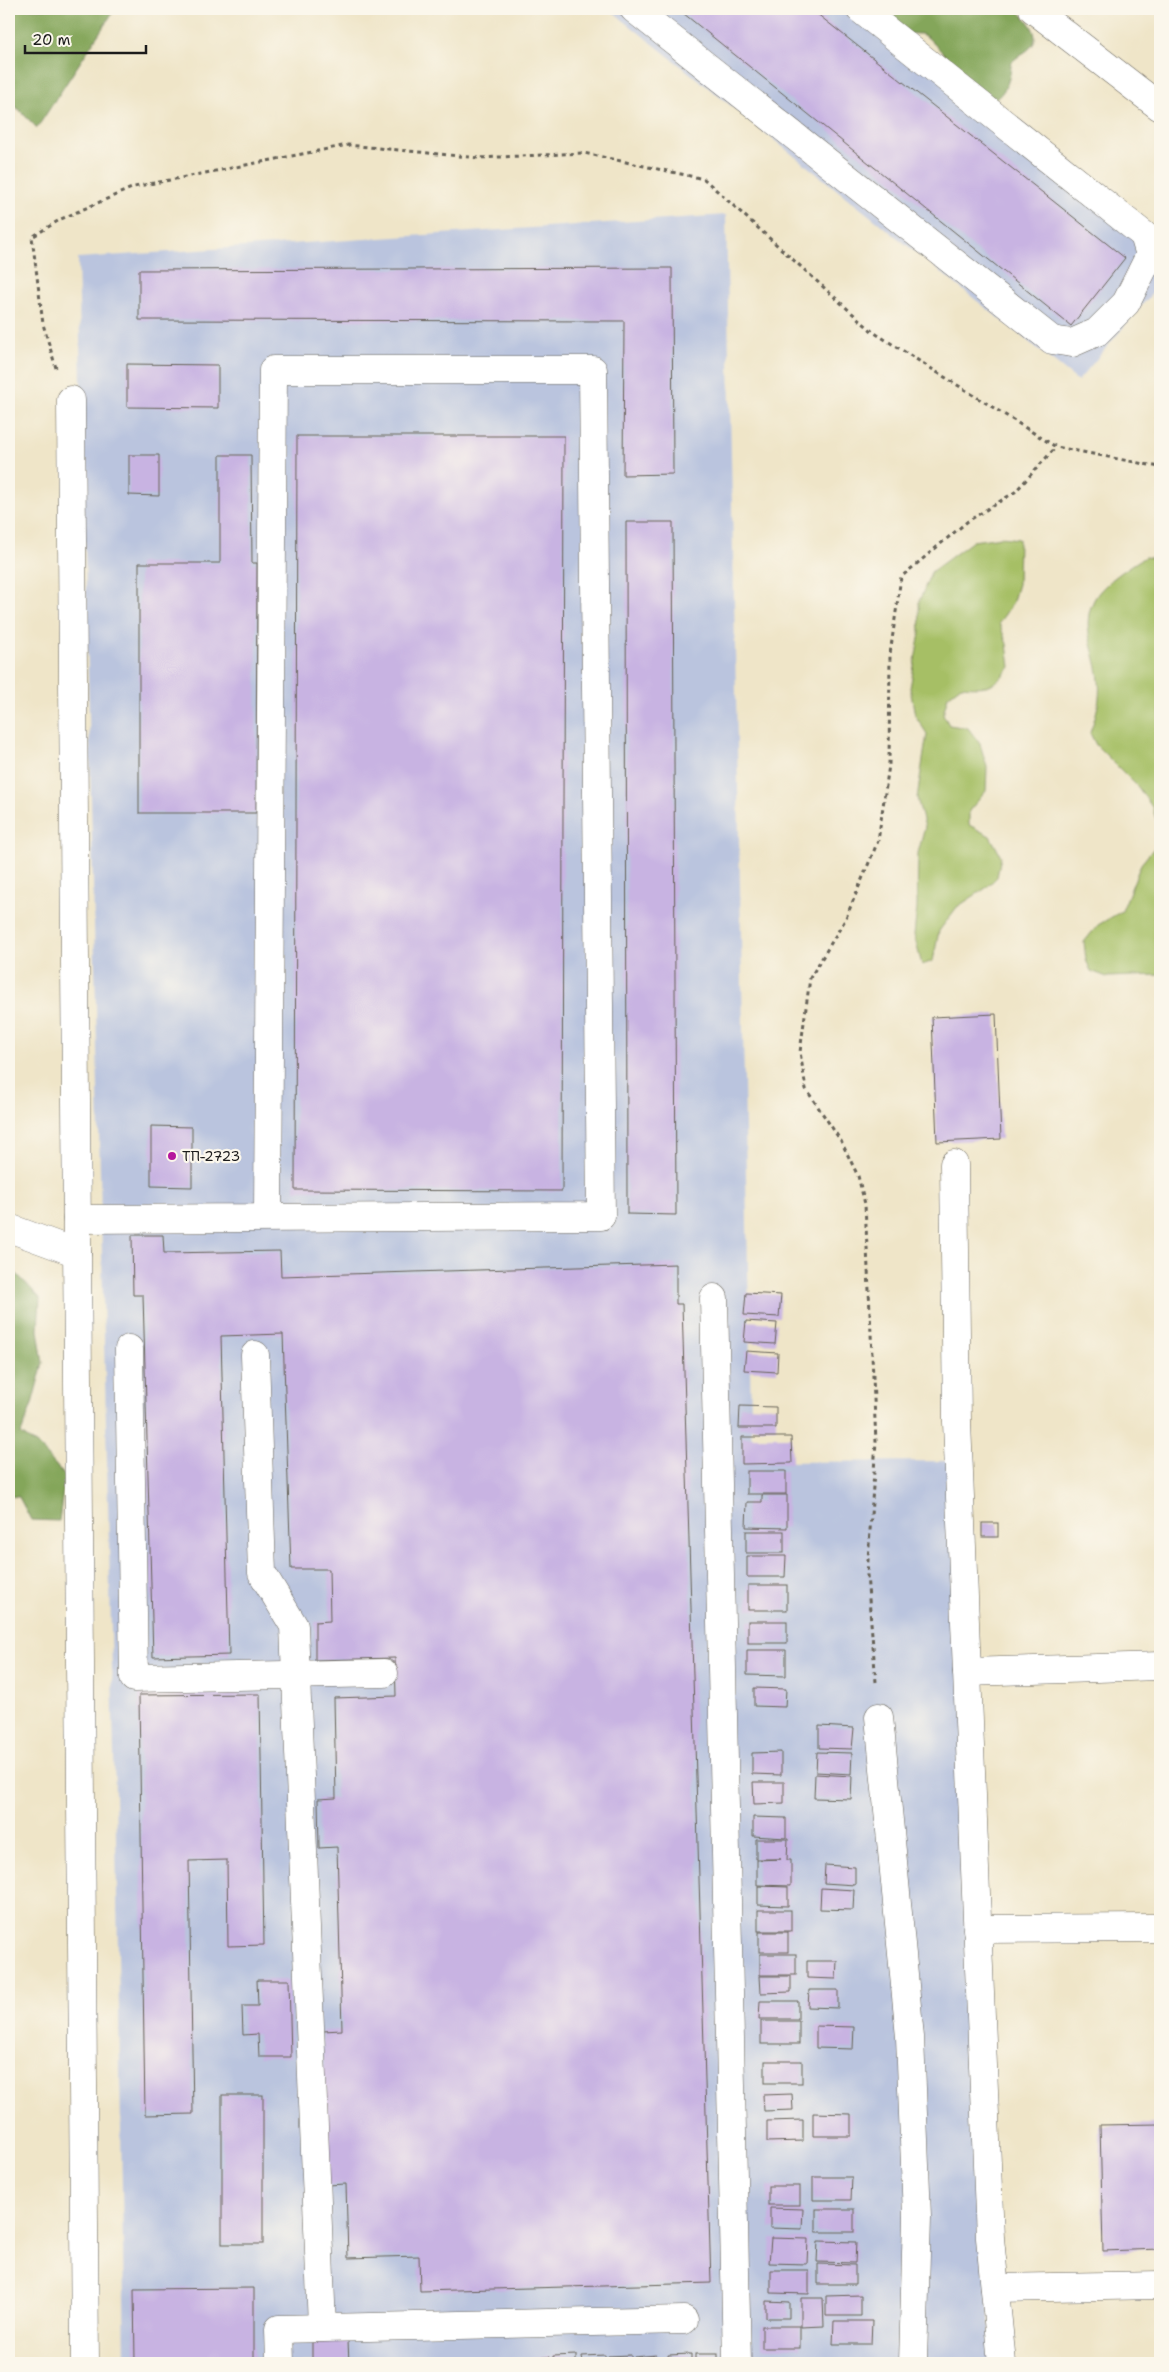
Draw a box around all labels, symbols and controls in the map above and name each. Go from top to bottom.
scale bar [25,22,146,54]
text: 20 m [32,30,71,50]
place label: ТП-2723 [182,1147,240,1165]
marker: ТП-2723 [166,1150,178,1162]

